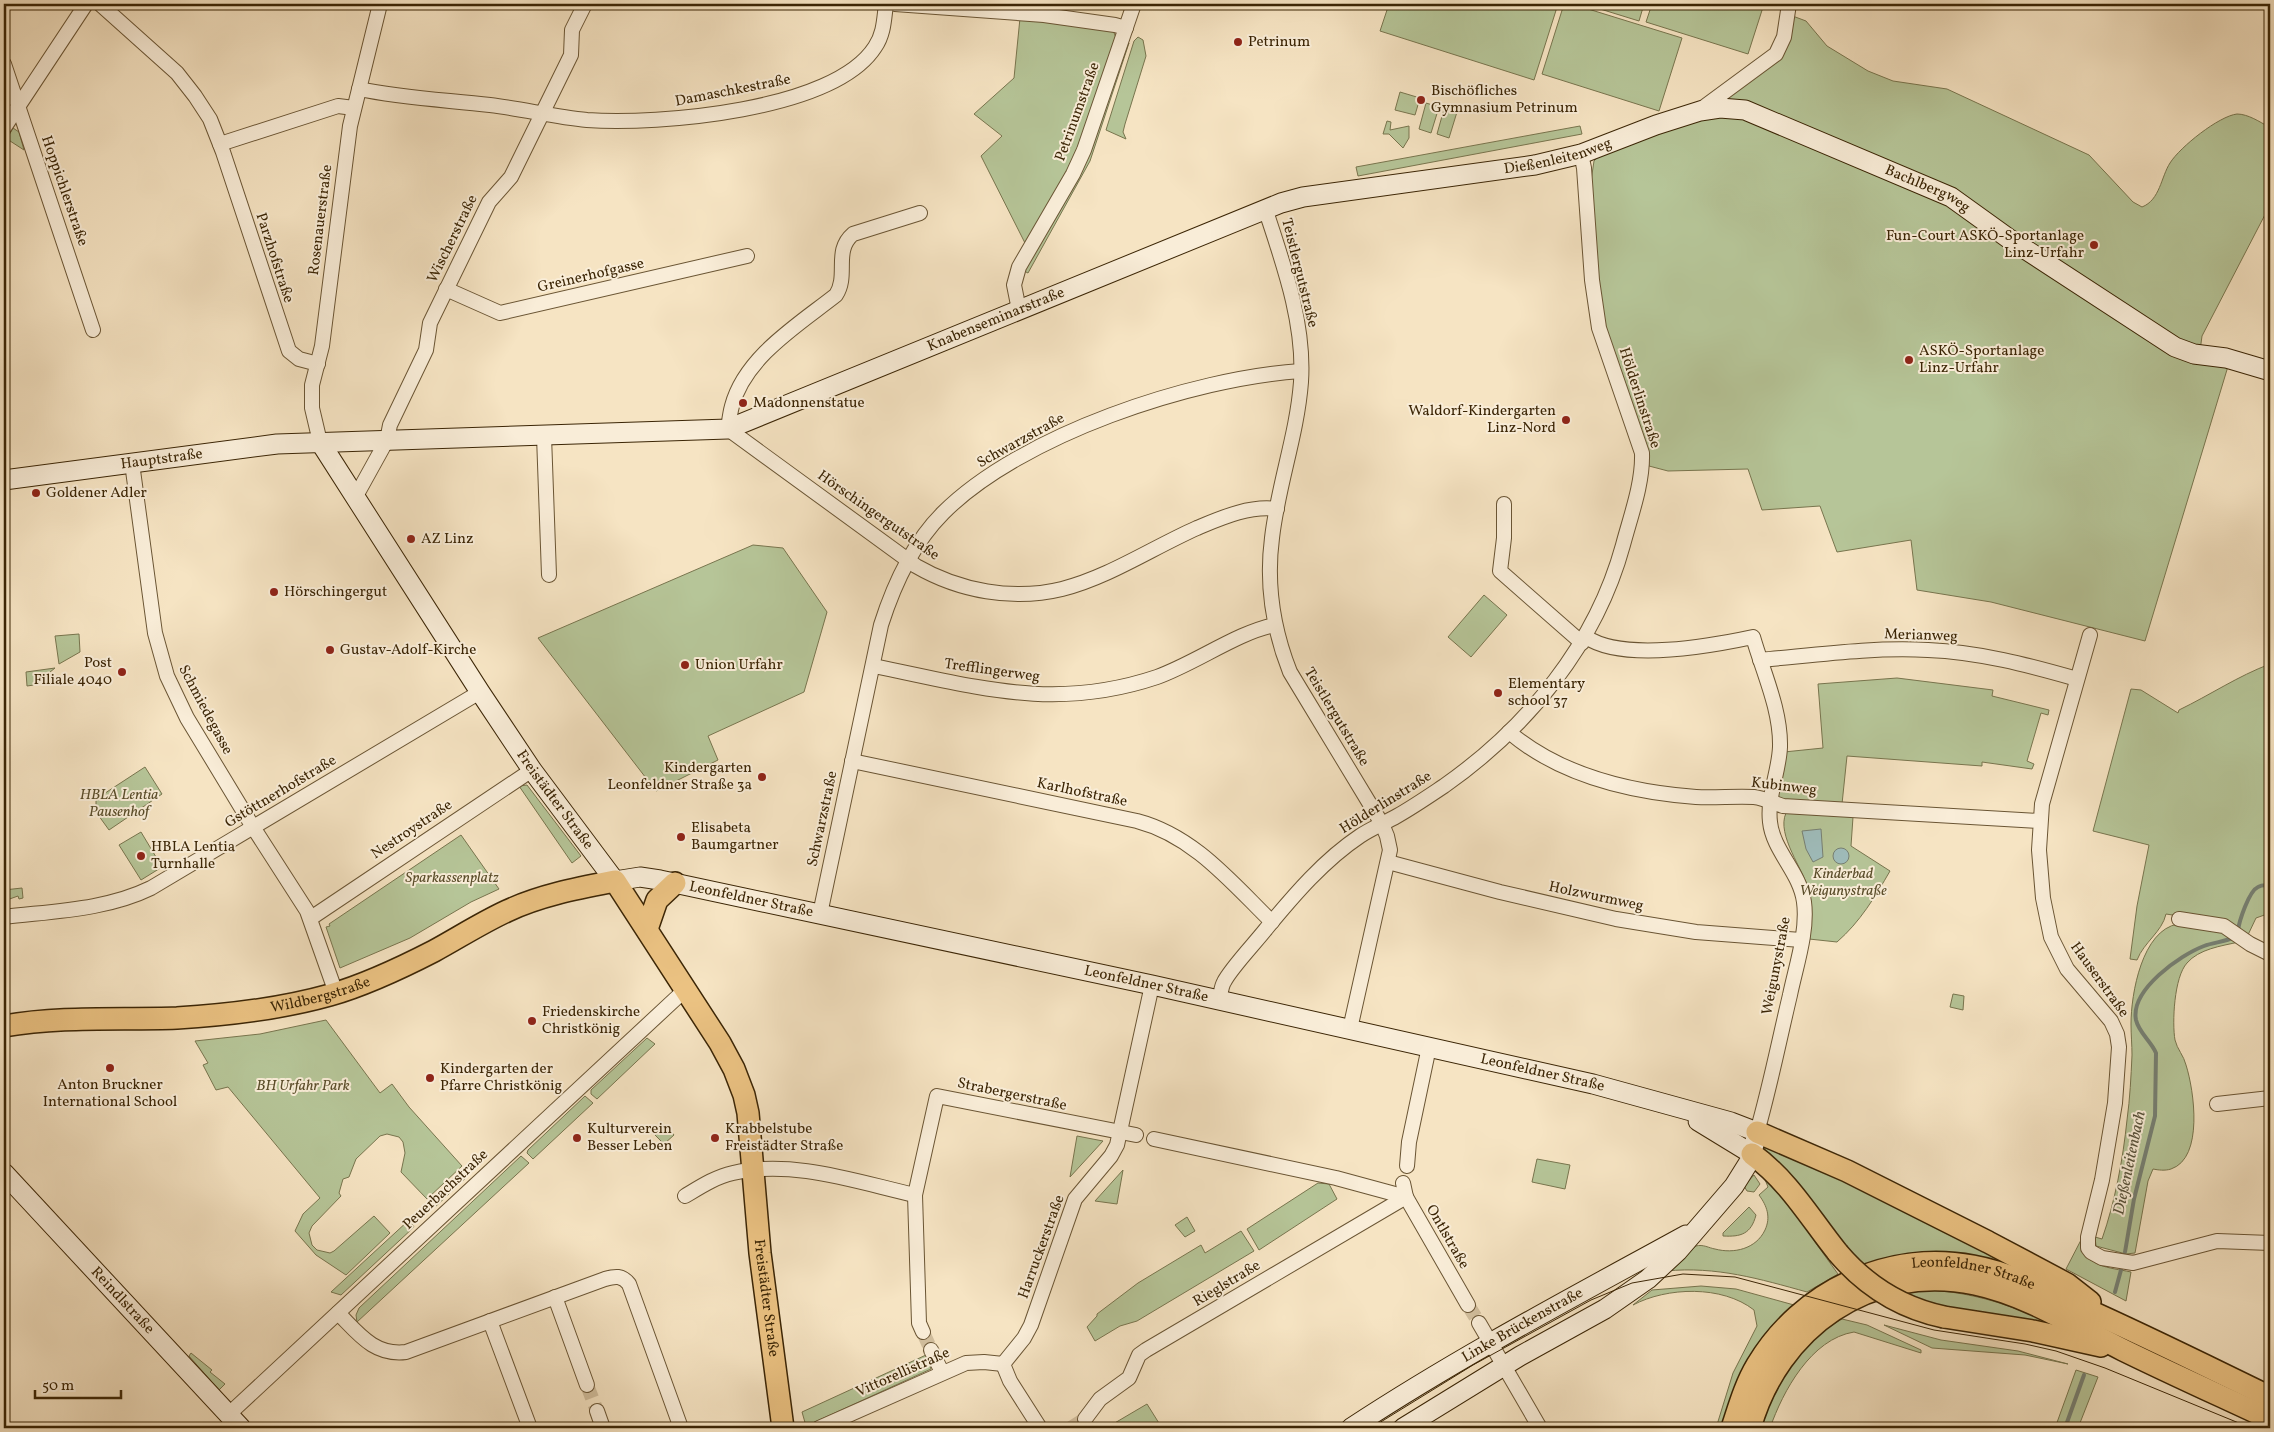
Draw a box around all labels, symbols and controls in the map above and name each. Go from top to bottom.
place label: Petrinum [1248,32,1310,53]
marker: Petrinum [1232,36,1244,48]
street label: Petrinumstraße [1050,60,1106,164]
street label: Damaschkestraße [673,69,793,113]
place label: Bischöfliches Gymnasium Petrinum [1431,81,1578,119]
marker: Bischöfliches Gymnasium Petrinum [1415,94,1427,106]
street label: Hoppichlerstraße [35,133,93,249]
street label: Dießenleitenweg [1503,133,1615,180]
street label: Bachlbergweg [1882,160,1975,218]
street label: Rosenauerstraße [304,163,338,277]
street label: Wischerstraße [423,191,483,287]
street label: Parzhofstraße [250,210,298,306]
street label: Teistlergutstraße [1275,216,1323,330]
place label: Fun-Court ASKÖ-Sportanlage Linz-Urfahr [1886,226,2084,264]
marker: Fun-Court ASKÖ-Sportanlage Linz-Urfahr [2088,239,2100,251]
street label: Greinerhofgasse [536,254,646,298]
street label: Knabenseminarstraße [924,282,1068,357]
place label: ASKÖ-Sportanlage Linz-Urfahr [1919,341,2044,379]
street label: Hölderlinstraße [1613,345,1665,451]
marker: ASKÖ-Sportanlage Linz-Urfahr [1903,354,1915,366]
place label: Madonnenstatue [753,393,865,414]
marker: Madonnenstatue [737,397,749,409]
place label: Waldorf-Kindergarten Linz-Nord [1408,401,1556,439]
street label: Schwarzstraße [973,408,1069,474]
marker: Waldorf-Kindergarten Linz-Nord [1560,414,1572,426]
street label: Hauptstraße [119,443,204,475]
street label: Hörschingergutstraße [813,466,943,566]
place label: Goldener Adler [46,483,147,504]
marker: Goldener Adler [30,487,42,499]
place label: AZ Linz [421,529,473,550]
marker: AZ Linz [405,533,417,545]
place label: Hörschingergut [284,582,387,603]
marker: Hörschingergut [268,586,280,598]
street label: Merianweg [1884,624,1958,648]
place label: Gustav-Adolf-Kirche [340,640,476,661]
marker: Gustav-Adolf-Kirche [324,644,336,656]
place label: Post Filiale 4040 [33,653,112,691]
street label: Trefflingerweg [943,654,1042,688]
place label: Union Urfahr [695,655,783,676]
marker: Union Urfahr [679,659,691,671]
street label: Schmiedegasse [172,661,238,759]
street label: Teistlergutstraße [1298,664,1374,770]
marker: Post Filiale 4040 [116,666,128,678]
place label: Elementary school 37 [1508,674,1585,712]
marker: Elementary school 37 [1492,687,1504,699]
street label: Freistädter Straße [511,746,598,854]
street label: Gstöttnerhofstraße [221,750,341,834]
place label: Kindergarten Leonfeldner Straße 3a [607,758,752,796]
street label: Hölderlinstraße [1336,766,1436,840]
street label: Schwarzstraße [803,769,843,869]
marker: Kindergarten Leonfeldner Straße 3a [756,771,768,783]
street label: Karlhofstraße [1035,773,1129,813]
street label: Kubinweg [1750,773,1818,801]
park label: HBLA Lentia Pausenhof [80,785,158,823]
street label: Nestroystraße [367,795,457,865]
place label: Elisabeta Baumgartner [691,818,779,856]
marker: Elisabeta Baumgartner [675,831,687,843]
place label: HBLA Lentia Turnhalle [151,837,235,875]
marker: HBLA Lentia Turnhalle [135,850,147,862]
park label: Kinderbad Weigunystraße [1799,864,1887,902]
park label: Sparkassenplatz [405,868,499,889]
street label: Leonfeldner Straße [687,876,815,923]
street label: Holzwurmweg [1547,877,1646,917]
street label: Weigunystraße [1757,915,1797,1017]
street label: Hauserstraße [2064,938,2134,1022]
street label: Leonfeldner Straße [1082,960,1210,1008]
street label: Wildbergstraße [269,971,374,1018]
place label: Friedenskirche Christkönig [542,1002,640,1040]
marker: Friedenskirche Christkönig [526,1015,538,1027]
street label: Leonfeldner Straße [1478,1049,1607,1097]
place label: Kindergarten der Pfarre Christkönig [440,1059,563,1097]
marker: Anton Bruckner International School [104,1062,116,1074]
marker: Kindergarten der Pfarre Christkönig [424,1072,436,1084]
street label: Strabergerstraße [955,1073,1069,1117]
place label: Anton Bruckner International School [43,1075,177,1113]
park label: BH Urfahr Park [256,1076,350,1097]
water label: Dießenleitenbach [2108,1109,2152,1217]
place label: Kulturverein Besser Leben [587,1119,673,1157]
place label: Krabbelstube Freistädter Straße [725,1119,843,1157]
marker: Kulturverein Besser Leben [571,1132,583,1144]
marker: Krabbelstube Freistädter Straße [709,1132,721,1144]
street label: Peuerbachstraße [399,1145,493,1235]
street label: Harruckerstraße [1013,1192,1071,1302]
street label: Ontlstraße [1420,1201,1474,1273]
street label: Freistädter Straße [748,1238,784,1358]
street label: Leonfeldner Straße [1910,1252,2038,1296]
street label: Rieglstraße [1189,1256,1265,1312]
street label: Reindlstraße [86,1262,159,1339]
street label: Linke Brückenstraße [1458,1283,1587,1368]
street label: Vittorellistraße [853,1343,953,1403]
scale bar [35,1367,121,1399]
text: 50 m [42,1376,74,1397]

